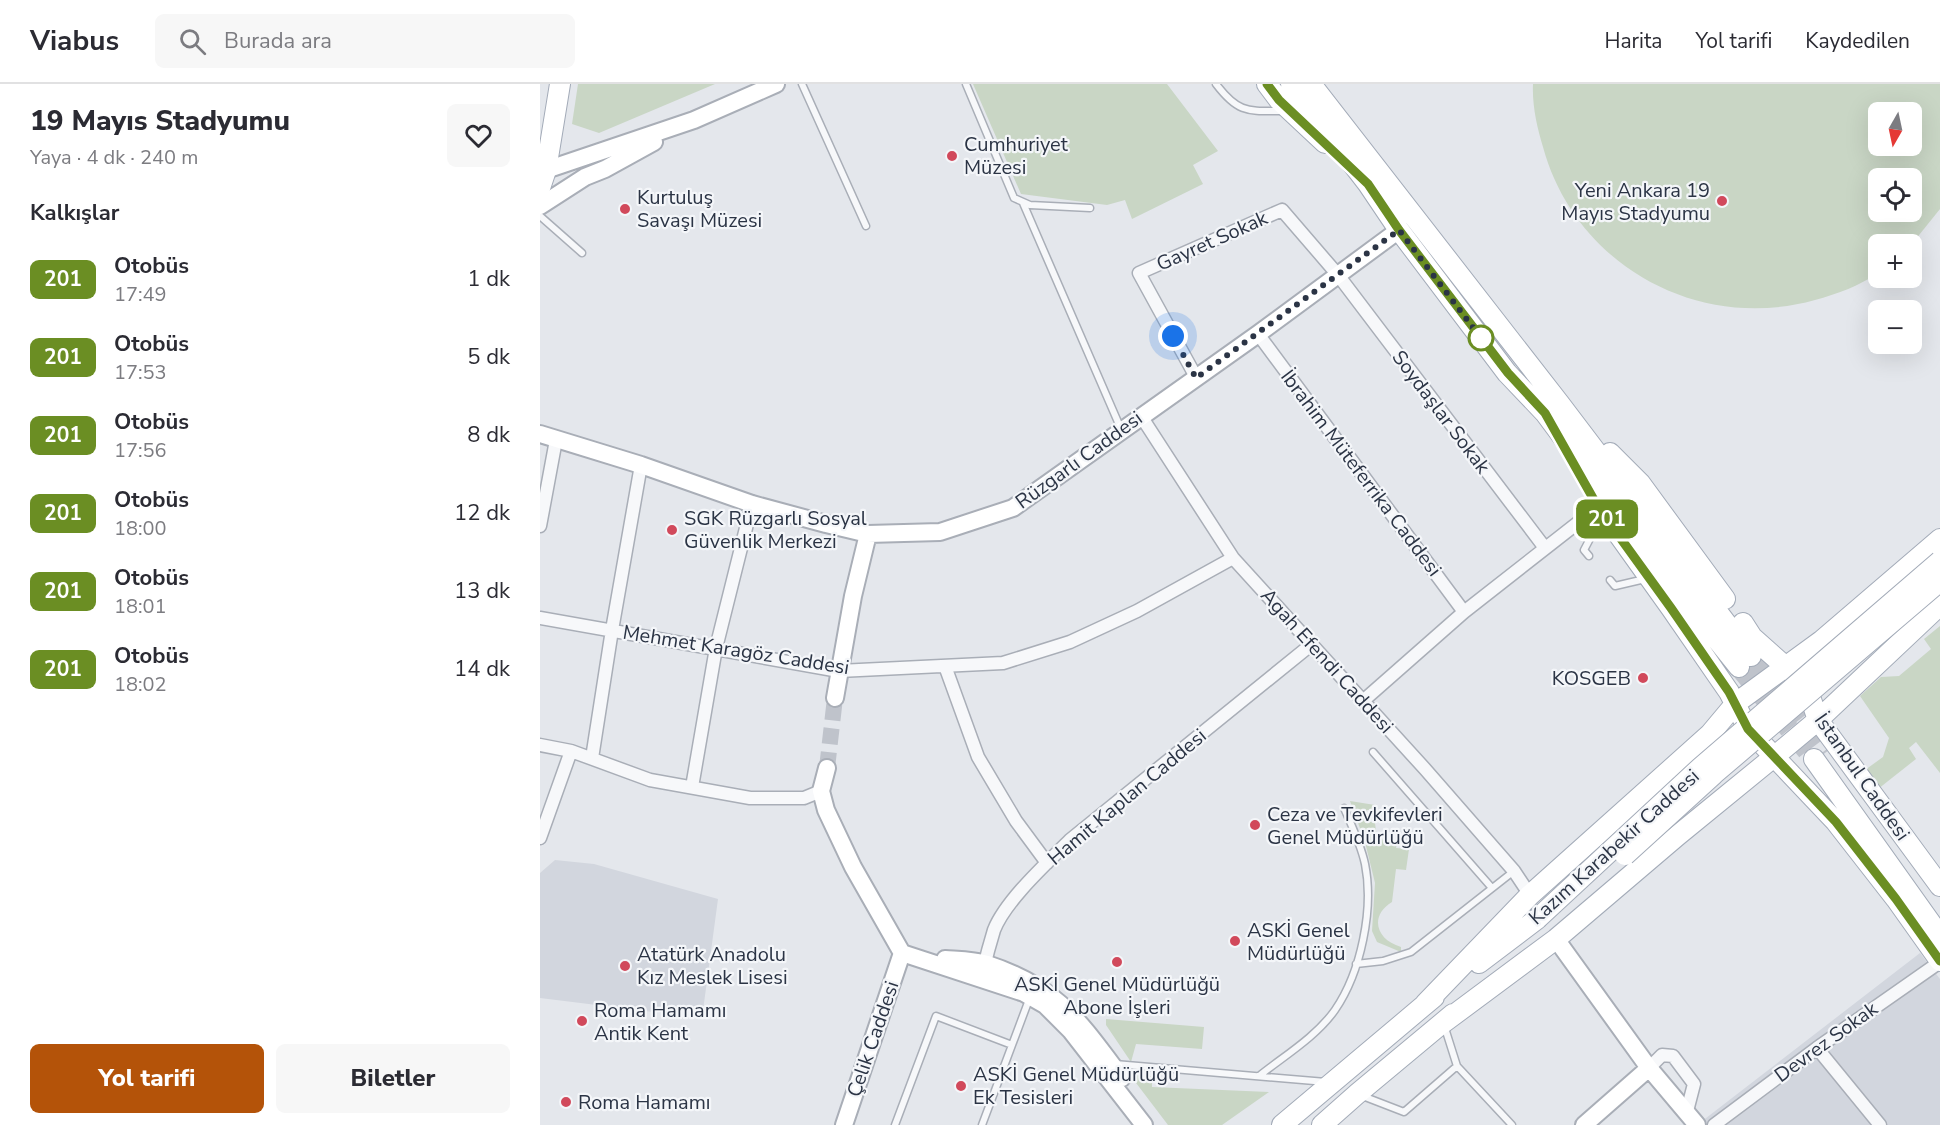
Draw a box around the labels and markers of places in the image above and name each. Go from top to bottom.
place label: Cumhuriyet Müzesi [964,131,1069,181]
marker: Cumhuriyet Müzesi [945,149,959,163]
place label: Yeni Ankara 19 Mayıs Stadyumu [1561,177,1710,227]
place label: Kurtuluş Savaşı Müzesi [637,184,762,234]
marker: Yeni Ankara 19 Mayıs Stadyumu [1715,194,1729,208]
marker: Kurtuluş Savaşı Müzesi [618,202,632,216]
unlabelled marker [1468,325,1494,351]
place label: SGK Rüzgarlı Sosyal Güvenlik Merkezi [684,505,867,555]
marker: SGK Rüzgarlı Sosyal Güvenlik Merkezi [665,523,679,537]
place label: KOSGEB [1552,665,1631,692]
marker: KOSGEB [1636,671,1650,685]
place label: Ceza ve Tevkifevleri Genel Müdürlüğü [1267,801,1443,851]
marker: Ceza ve Tevkifevleri Genel Müdürlüğü [1248,818,1262,832]
place label: ASKİ Genel Müdürlüğü [1247,917,1350,967]
marker: ASKİ Genel Müdürlüğü [1228,934,1242,948]
place label: Atatürk Anadolu Kız Meslek Lisesi [637,941,788,991]
marker: ASKİ Genel Müdürlüğü Abone İşleri [1110,955,1124,969]
marker: Atatürk Anadolu Kız Meslek Lisesi [618,959,632,973]
place label: ASKİ Genel Müdürlüğü Abone İşleri [1014,971,1220,1021]
place label: Roma Hamamı Antik Kent [594,997,726,1047]
marker: Roma Hamamı Antik Kent [575,1014,589,1028]
place label: ASKİ Genel Müdürlüğü Ek Tesisleri [973,1061,1179,1111]
marker: ASKİ Genel Müdürlüğü Ek Tesisleri [954,1079,968,1093]
place label: Roma Hamamı [578,1089,710,1116]
marker: Roma Hamamı [559,1095,573,1109]

